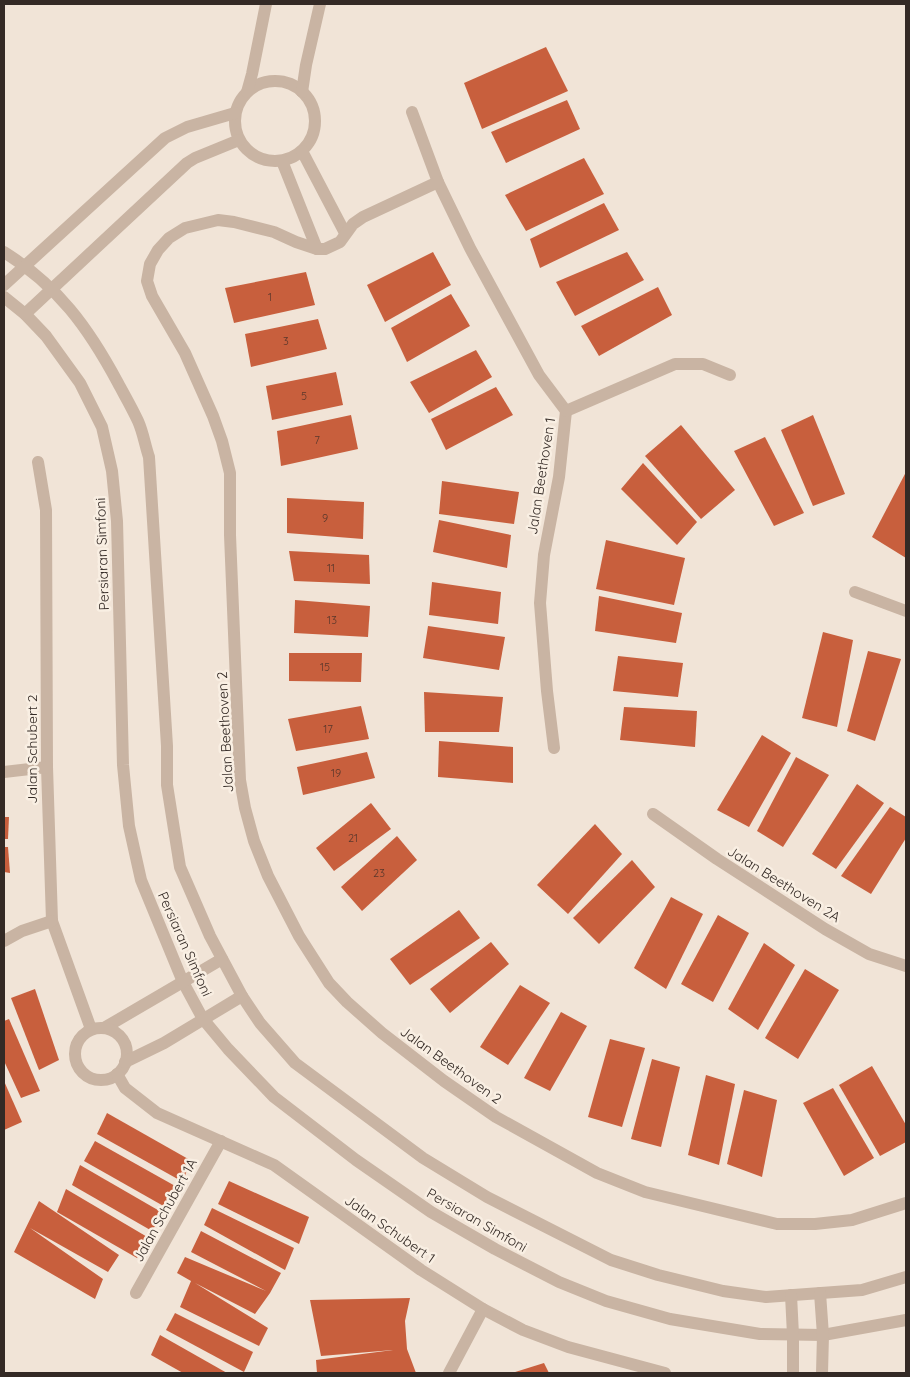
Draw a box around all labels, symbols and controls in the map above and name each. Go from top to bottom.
house number: 1 [268,290,272,304]
house number: 3 [283,334,289,348]
house number: 5 [301,389,307,403]
street label: Jalan Beethoven 1 [523,416,559,536]
house number: 7 [314,433,320,447]
street label: Persiaran Simfoni [91,497,113,611]
house number: 9 [322,511,328,525]
house number: 11 [327,561,335,575]
house number: 13 [327,613,337,627]
house number: 15 [320,660,330,674]
street label: Jalan Beethoven 2 [213,671,237,793]
street label: Jalan Schubert 2 [23,694,41,804]
house number: 17 [323,722,333,736]
house number: 19 [331,766,341,780]
house number: 21 [348,831,358,845]
street label: Jalan Beethoven 2A [724,842,844,926]
house number: 23 [373,866,385,880]
street label: Persiaran Simfoni [154,889,216,999]
street label: Jalan Beethoven 2 [397,1022,505,1108]
street label: Jalan Schubert 1A [129,1155,201,1265]
street label: Persiaran Simfoni [424,1184,530,1256]
street label: Jalan Schubert 1 [341,1191,439,1267]

